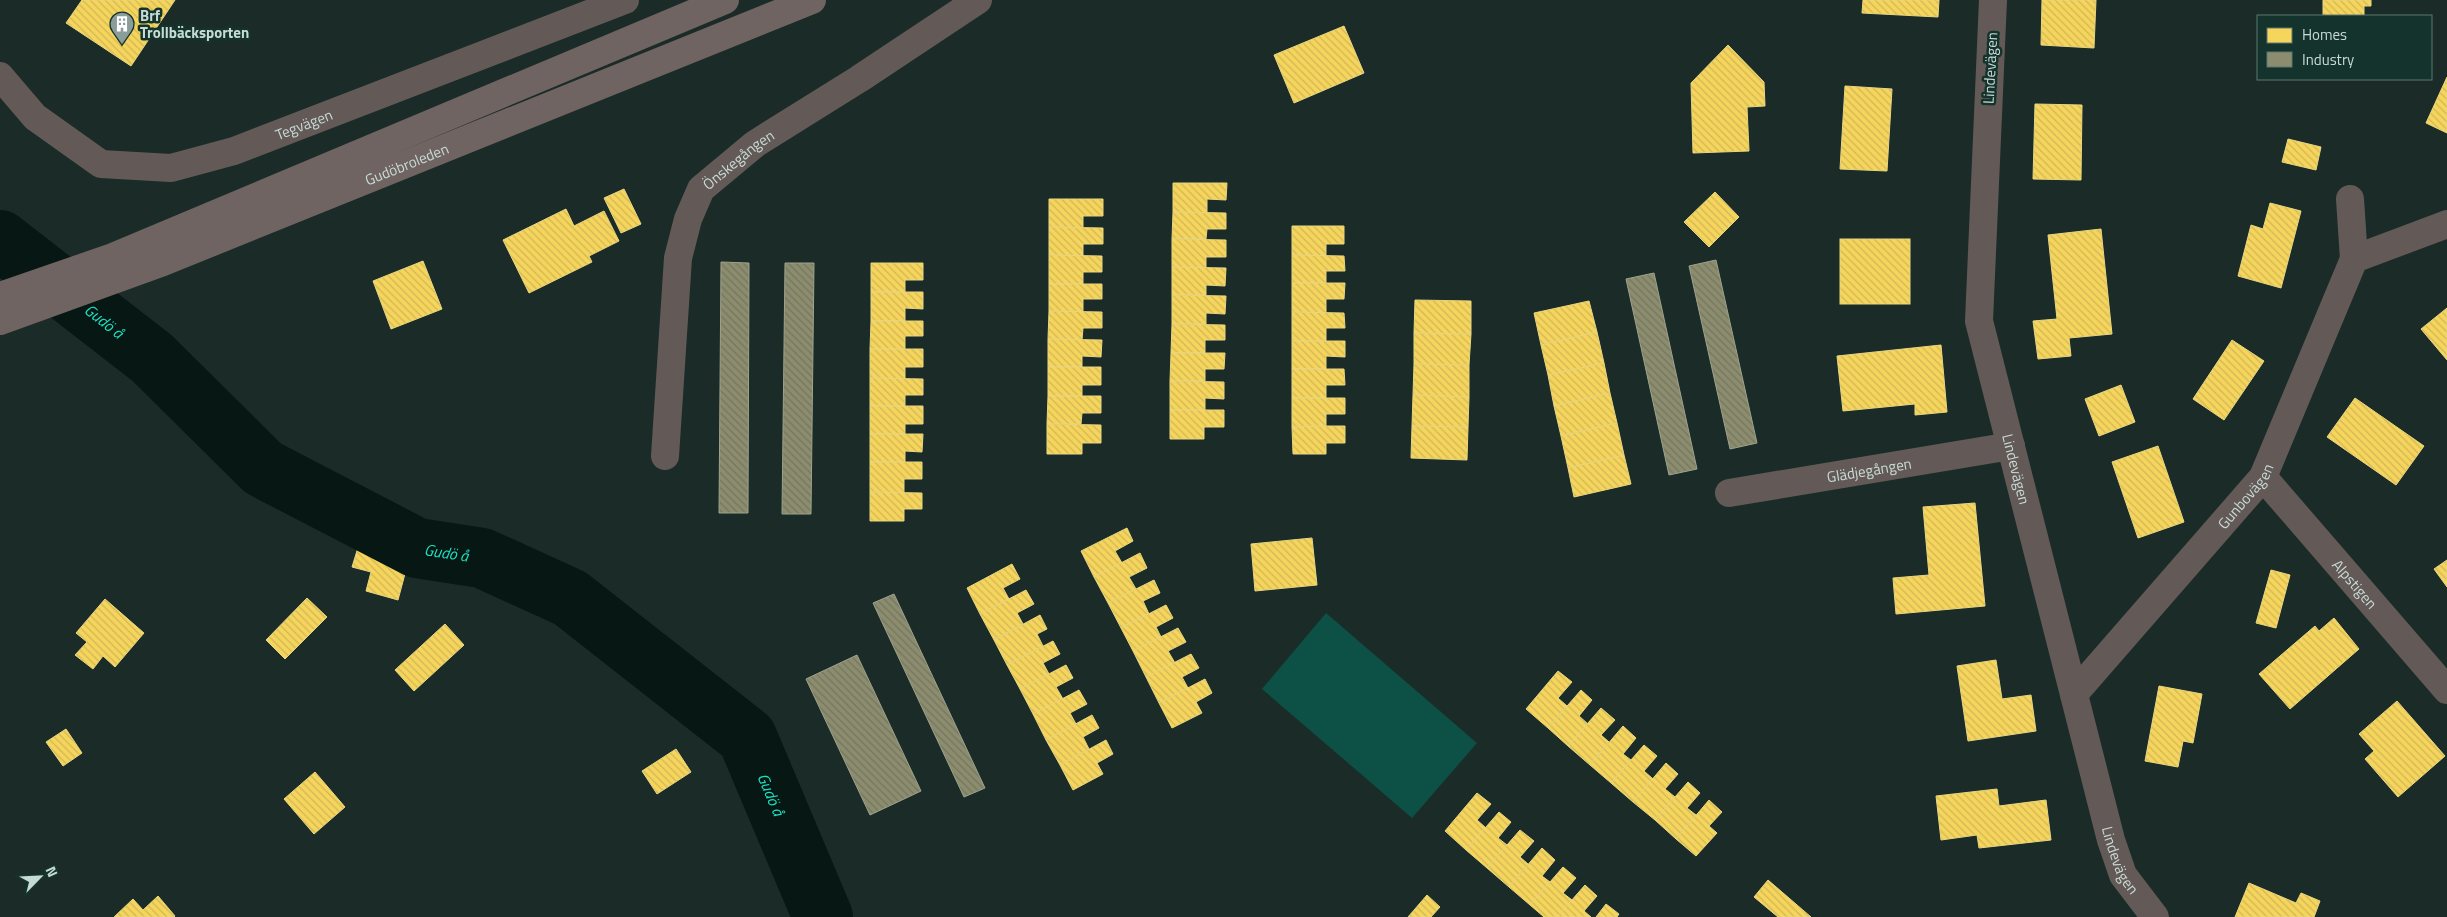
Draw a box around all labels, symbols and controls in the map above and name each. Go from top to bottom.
place label: Brf Trollbäcksporten [140,4,249,44]
building icon: Brf Trollbäcksporten [109,11,135,45]
legend [2257,15,2432,80]
text: Homes [2302,23,2347,46]
street label: Lindevägen [1977,32,2003,104]
text: Industry [2302,48,2354,71]
street label: Tegvägen [272,103,336,146]
street label: Önskegången [697,123,778,195]
street label: Gudöbroleden [361,136,452,191]
water label: Gudö å [79,298,130,345]
street label: Lindevägen [1997,431,2037,507]
street label: Glädjegången [1825,451,1913,488]
street label: Gunbovägen [2211,460,2279,534]
water label: Gudö å [423,537,471,568]
street label: Alpstigen [2327,554,2383,614]
water label: Gudö å [751,769,791,820]
street label: Lindevägen [2096,824,2145,899]
north arrow [15,852,65,902]
text: N [41,863,64,880]

